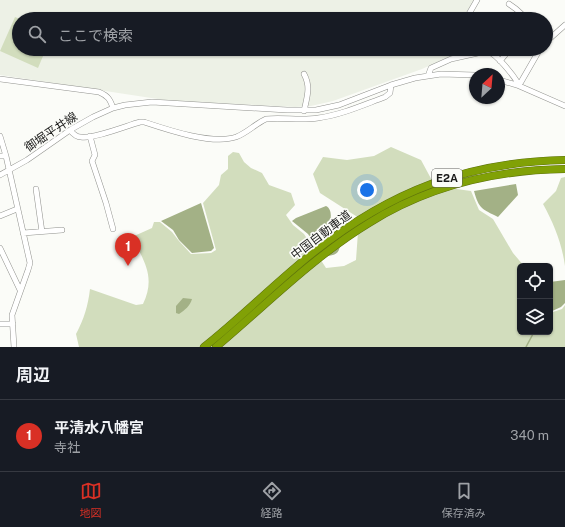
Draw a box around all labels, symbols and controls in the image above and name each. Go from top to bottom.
search box [12,12,553,56]
icon: search [26,23,48,45]
text: ここで検索 [58,27,133,44]
north arrow [469,68,505,104]
street label: 御堀平井線 [22,109,80,155]
road number: E2A [432,169,462,187]
your location [357,180,377,200]
street label: 中国自動車道 [288,208,354,262]
pin: 1 [115,233,141,266]
map controls [517,263,553,335]
button: locate [517,263,553,299]
button: layers [517,299,553,335]
text: 周辺 [16,365,50,385]
text: 平清水八幡宮 [54,419,144,436]
text: 1 [26,428,32,443]
text: 340 m [510,428,549,443]
text: 寺社 [54,440,80,455]
tab: 地図 [80,480,102,520]
tab: 経路 [261,480,283,520]
tab: 保存済み [442,480,486,520]

